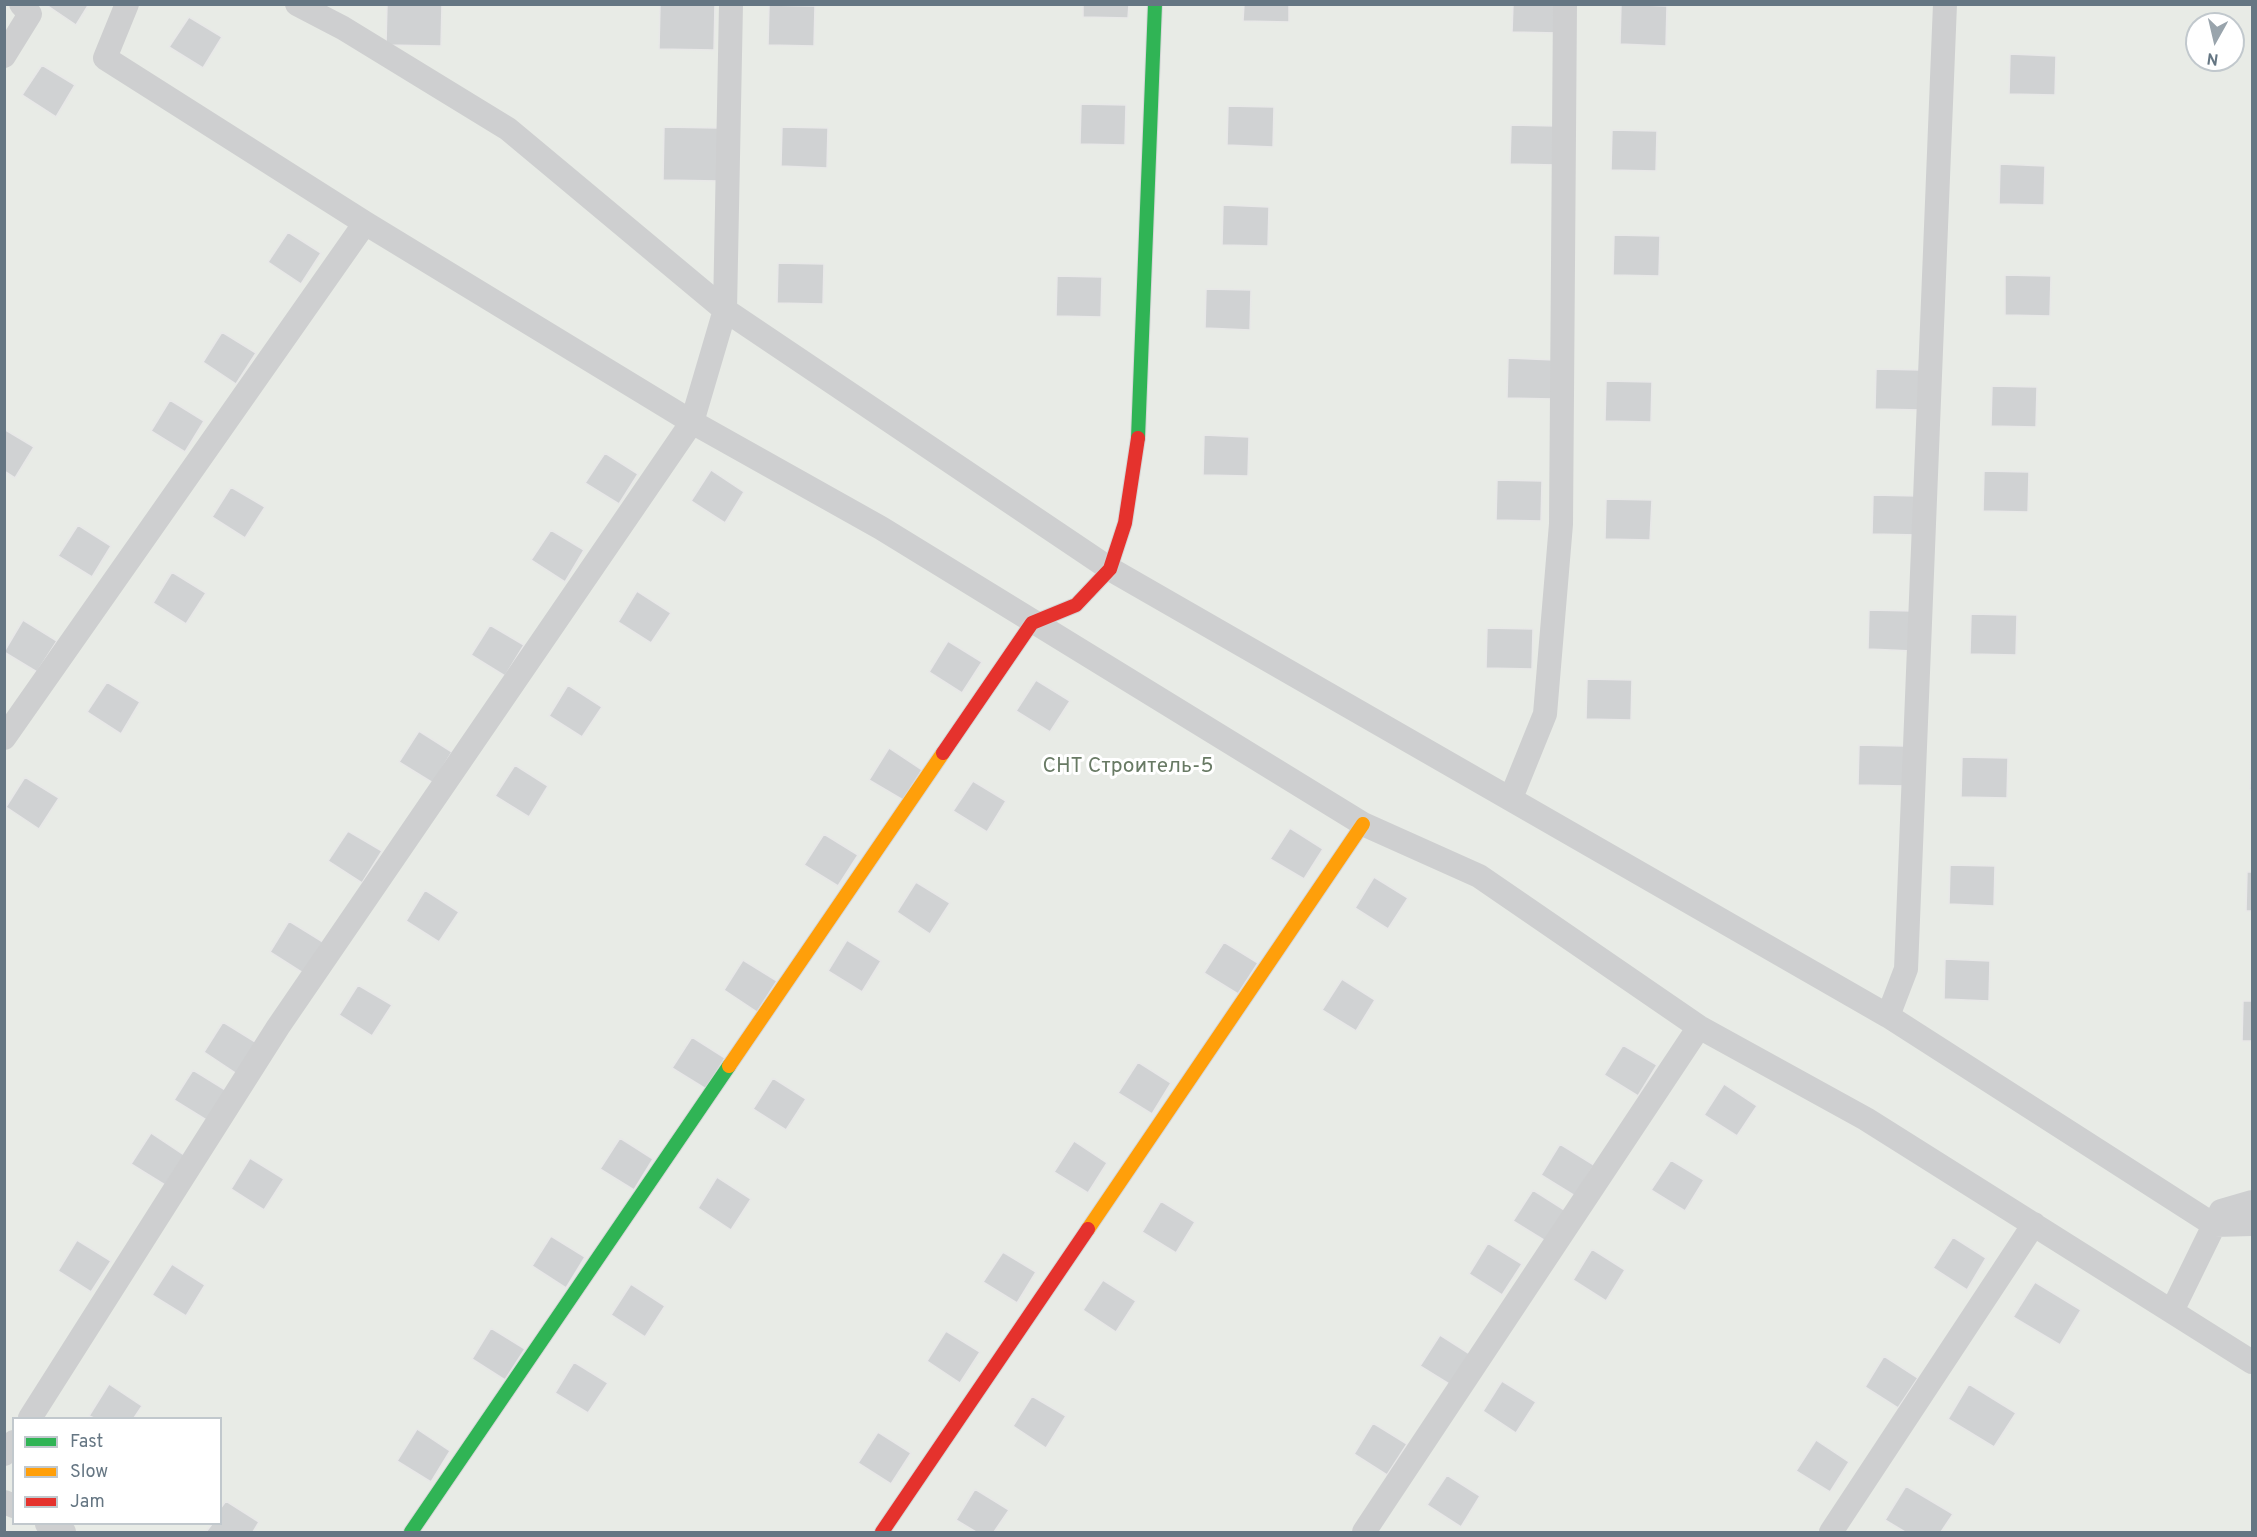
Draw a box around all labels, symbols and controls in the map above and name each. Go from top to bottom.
north arrow [2185,12,2245,72]
text: N [2206,47,2220,69]
park label: СНТ Строитель-5 [1043,755,1213,781]
legend [12,1417,222,1525]
text: Fast [70,1431,103,1454]
text: Slow [70,1461,108,1484]
text: Jam [70,1491,105,1514]

